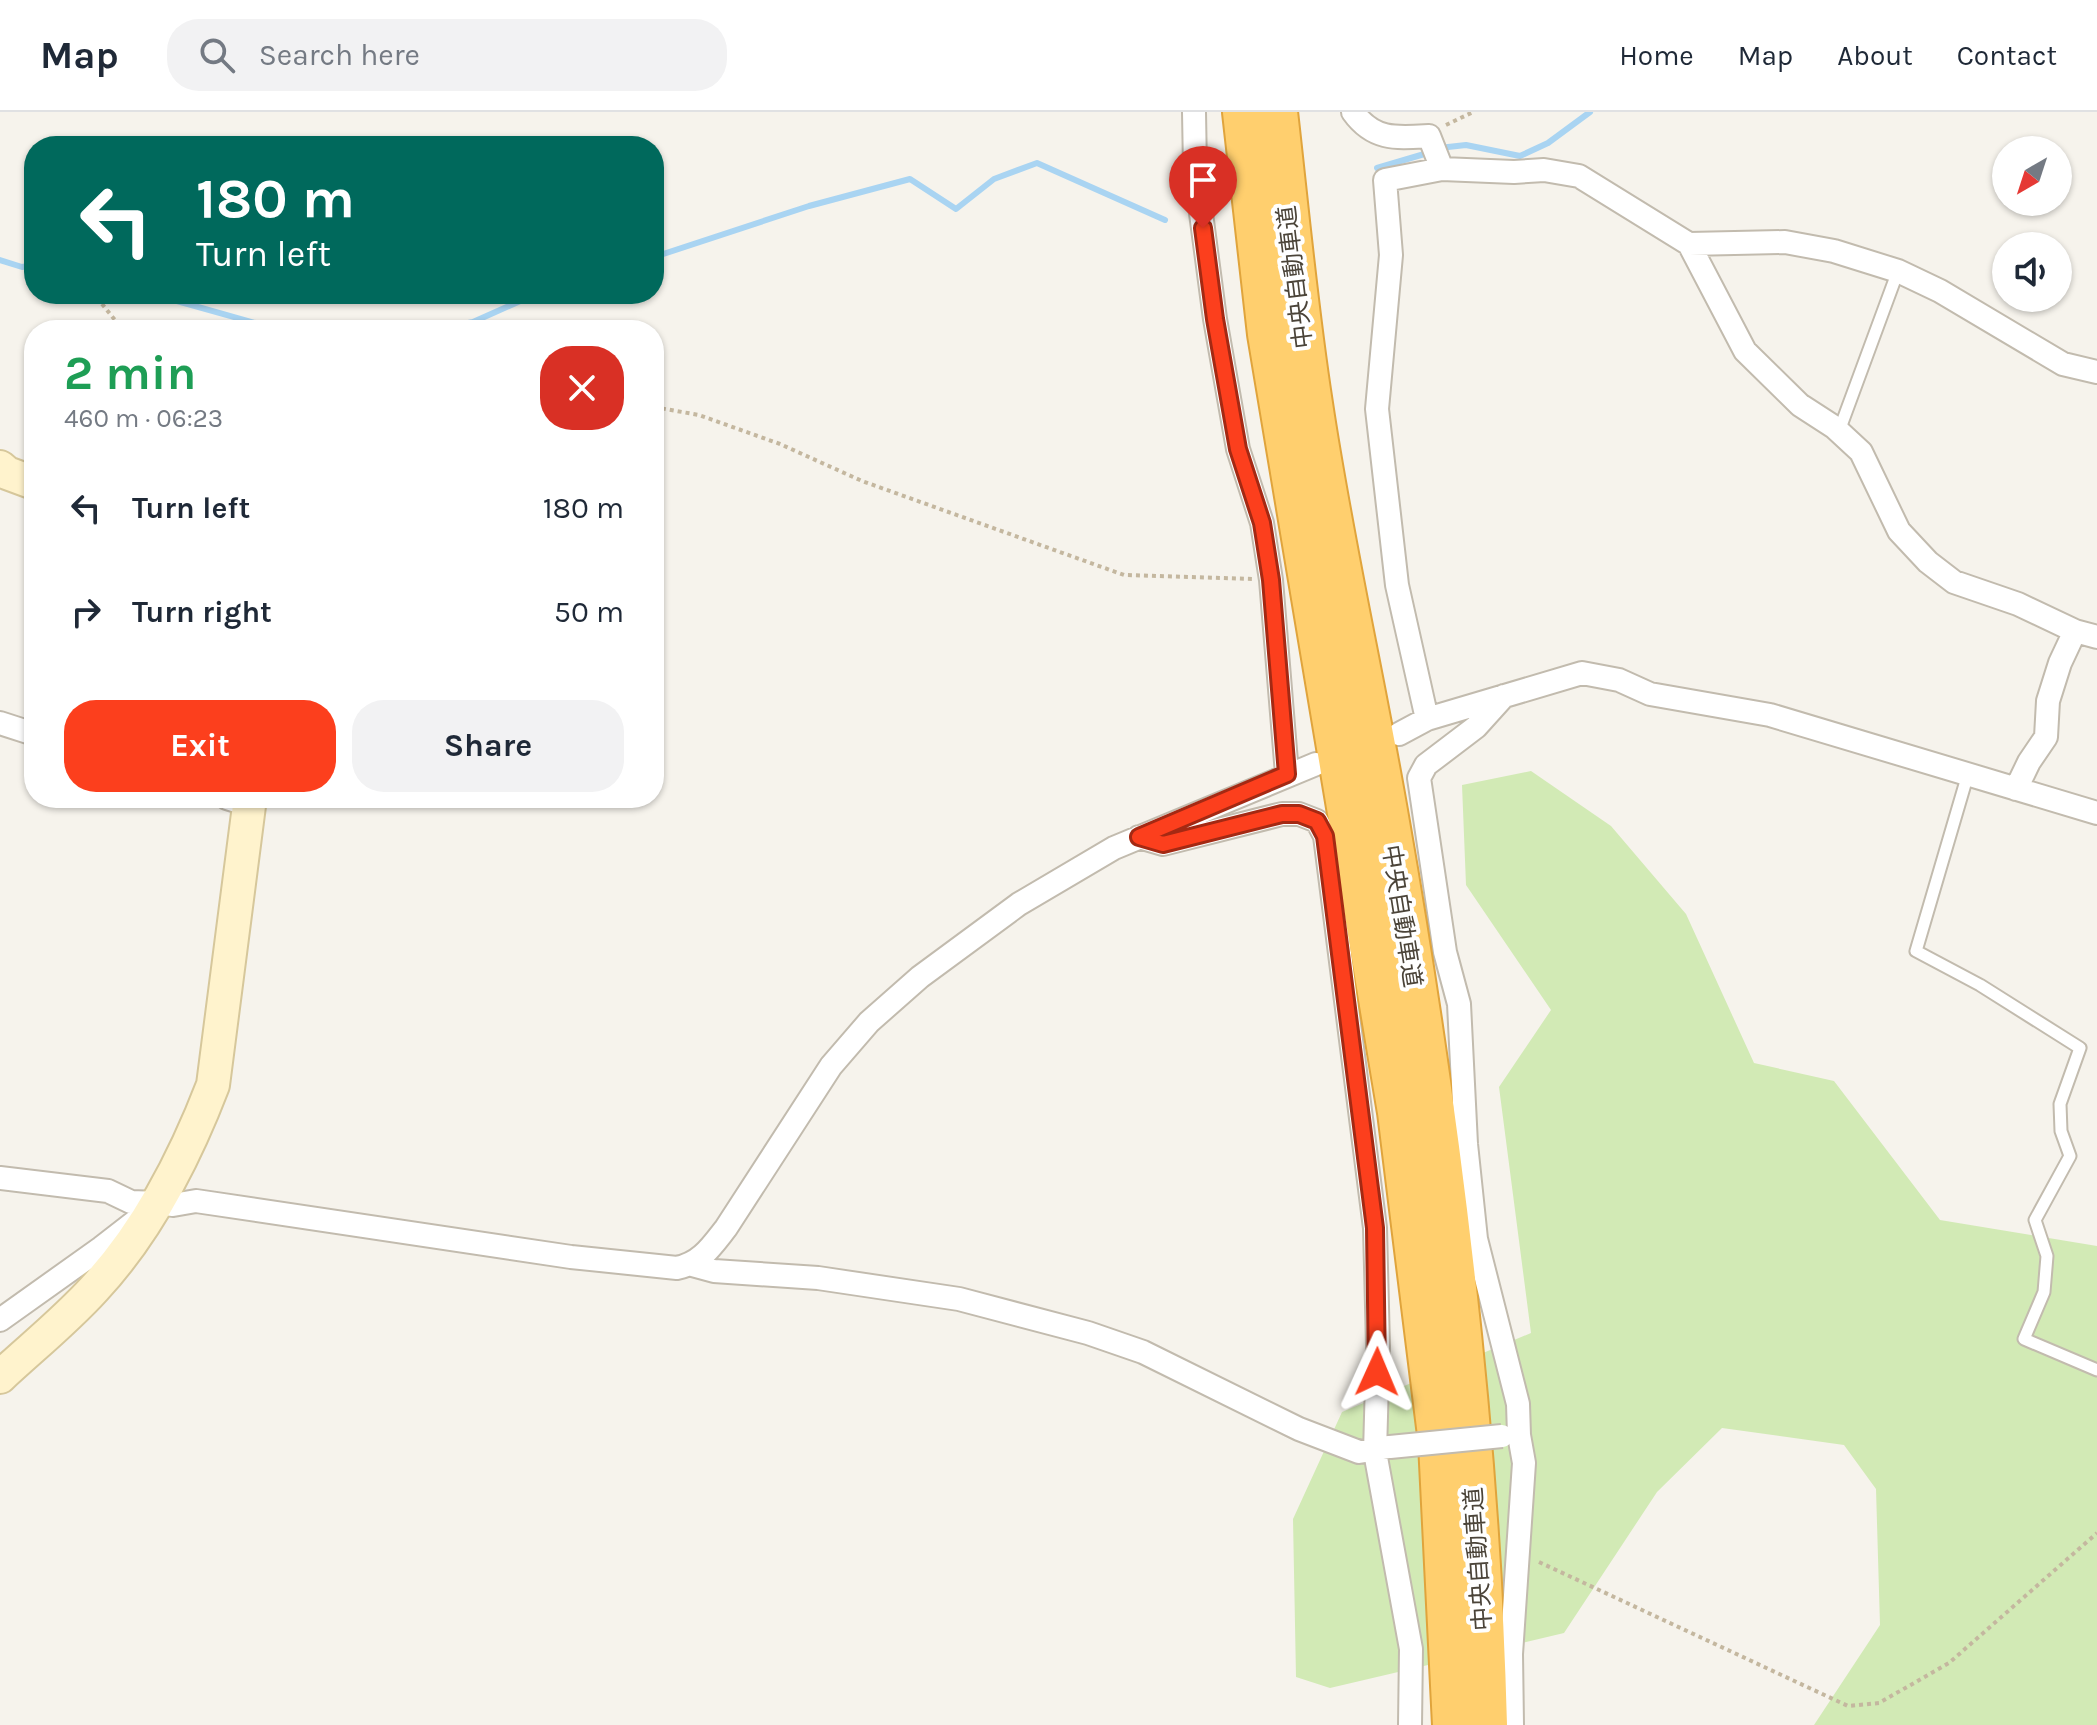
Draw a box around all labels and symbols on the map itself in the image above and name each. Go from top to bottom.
north arrow [1992,136,2072,216]
pin [1169,146,1237,228]
street label: 中央自動車道 [1272,204,1318,350]
street label: 中央自動車道 [1377,843,1427,989]
position arrow [1335,1330,1419,1414]
street label: 中央自動車道 [1459,1486,1497,1632]

